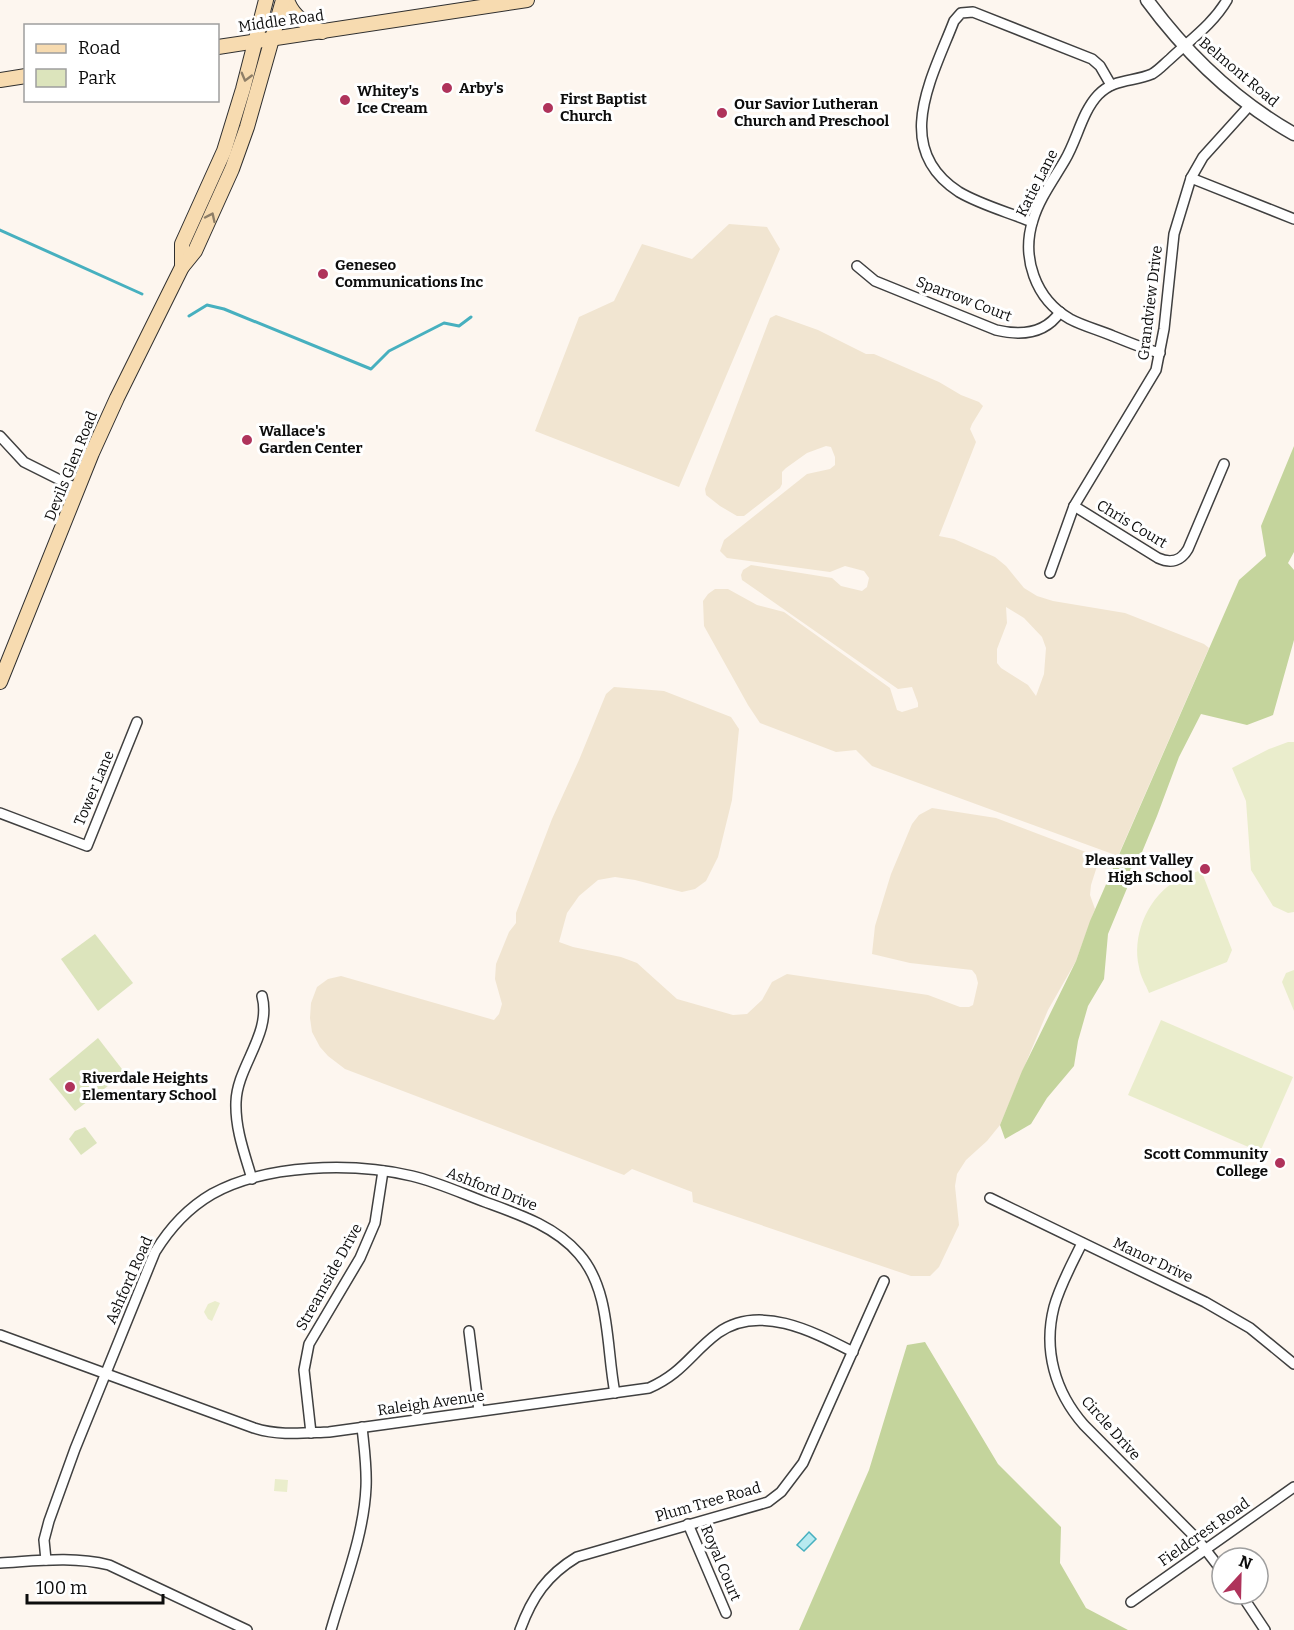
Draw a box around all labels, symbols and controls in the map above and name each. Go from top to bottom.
street label: Middle Road [237,6,325,36]
legend [24,24,219,102]
street label: Belmont Road [1196,34,1282,111]
text: Road [78,37,121,59]
text: Park [78,67,117,89]
one-way arrow [241,71,253,82]
place label: Arby's [459,79,504,97]
marker: Arby's [440,81,454,95]
place label: Whitey's Ice Cream [357,82,428,117]
place label: First Baptist Church [560,90,647,125]
marker: Whitey's Ice Cream [338,93,352,107]
place label: Our Savior Lutheran Church and Preschool [734,95,890,130]
marker: First Baptist Church [541,101,555,115]
marker: Our Savior Lutheran Church and Preschool [715,106,729,120]
street label: Katie Lane [1012,146,1062,220]
one-way arrow [203,212,215,223]
street label: Grandview Drive [1134,244,1166,362]
place label: Geneseo Communications Inc [335,256,483,291]
marker: Geneseo Communications Inc [316,267,330,281]
street label: Sparrow Court [914,273,1015,326]
street label: Devils Glen Road [41,409,101,523]
place label: Wallace's Garden Center [259,422,363,457]
marker: Wallace's Garden Center [240,433,254,447]
street label: Chris Court [1094,496,1171,552]
street label: Tower Lane [70,748,118,828]
place label: Pleasant Valley High School [1085,851,1194,886]
marker: Pleasant Valley High School [1198,862,1212,876]
place label: Riverdale Heights Elementary School [82,1069,217,1104]
marker: Riverdale Heights Elementary School [63,1080,77,1094]
place label: Scott Community College [1144,1145,1269,1180]
marker: Scott Community College [1273,1156,1287,1170]
street label: Ashford Drive [444,1163,540,1215]
street label: Streamside Drive [292,1220,366,1334]
street label: Ashford Road [102,1233,156,1327]
street label: Manor Drive [1110,1234,1196,1286]
street label: Raleigh Avenue [376,1387,486,1419]
street label: Circle Drive [1078,1392,1144,1464]
street label: Plum Tree Road [653,1478,763,1526]
street label: Fieldcrest Road [1155,1494,1253,1570]
street label: Royal Court [697,1523,745,1604]
north arrow [1210,1546,1270,1606]
text: N [1236,1551,1255,1574]
scale bar [27,1567,164,1605]
text: 100 m [36,1577,87,1599]

